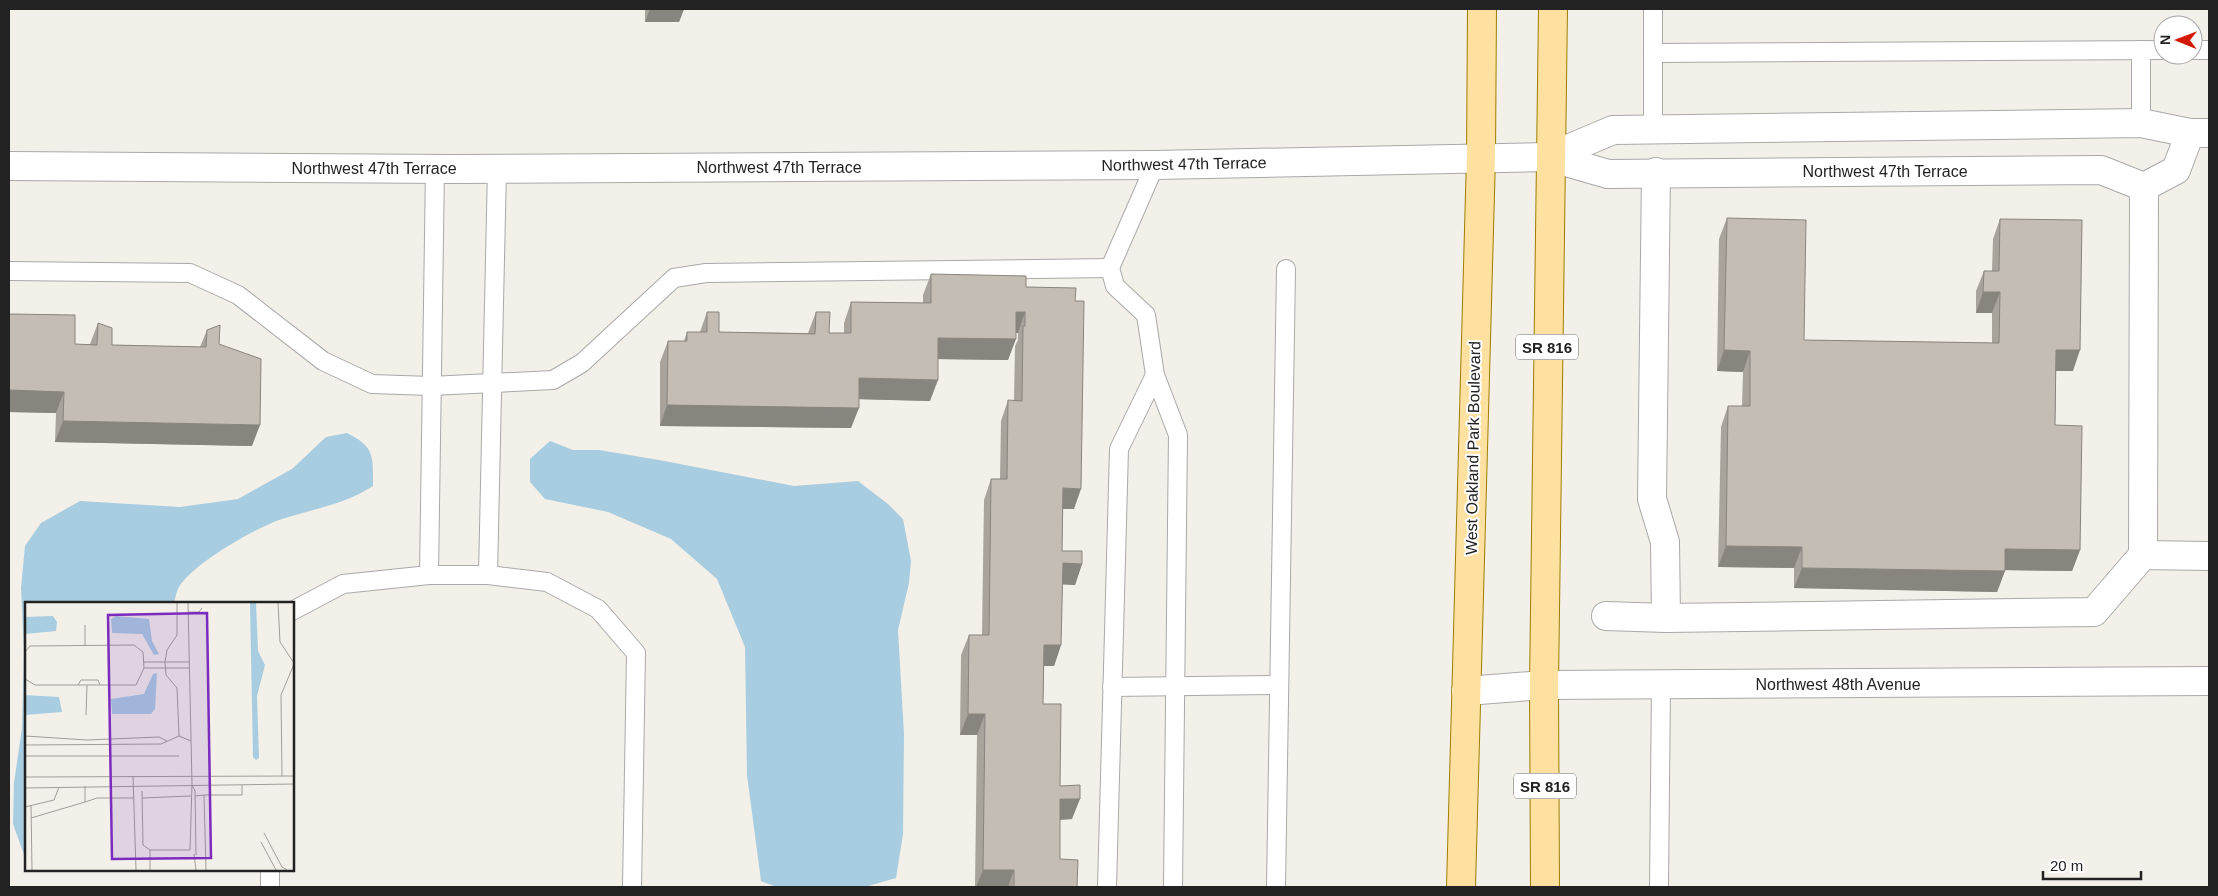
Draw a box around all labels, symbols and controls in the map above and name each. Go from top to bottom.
north arrow [2153,15,2203,65]
text: N [2157,35,2173,45]
street label: Northwest 47th Terrace [1101,154,1267,174]
street label: Northwest 47th Terrace [696,159,862,176]
street label: Northwest 47th Terrace [291,160,457,177]
street label: Northwest 47th Terrace [1802,163,1968,180]
road number: SR 816 [1516,334,1578,360]
street label: West Oakland Park Boulevard [1463,341,1483,555]
inset map [25,602,294,871]
street label: Northwest 48th Avenue [1755,676,1921,693]
road number: SR 816 [1514,774,1576,798]
scale bar [2043,848,2140,880]
text: 20 m [2050,857,2083,874]

